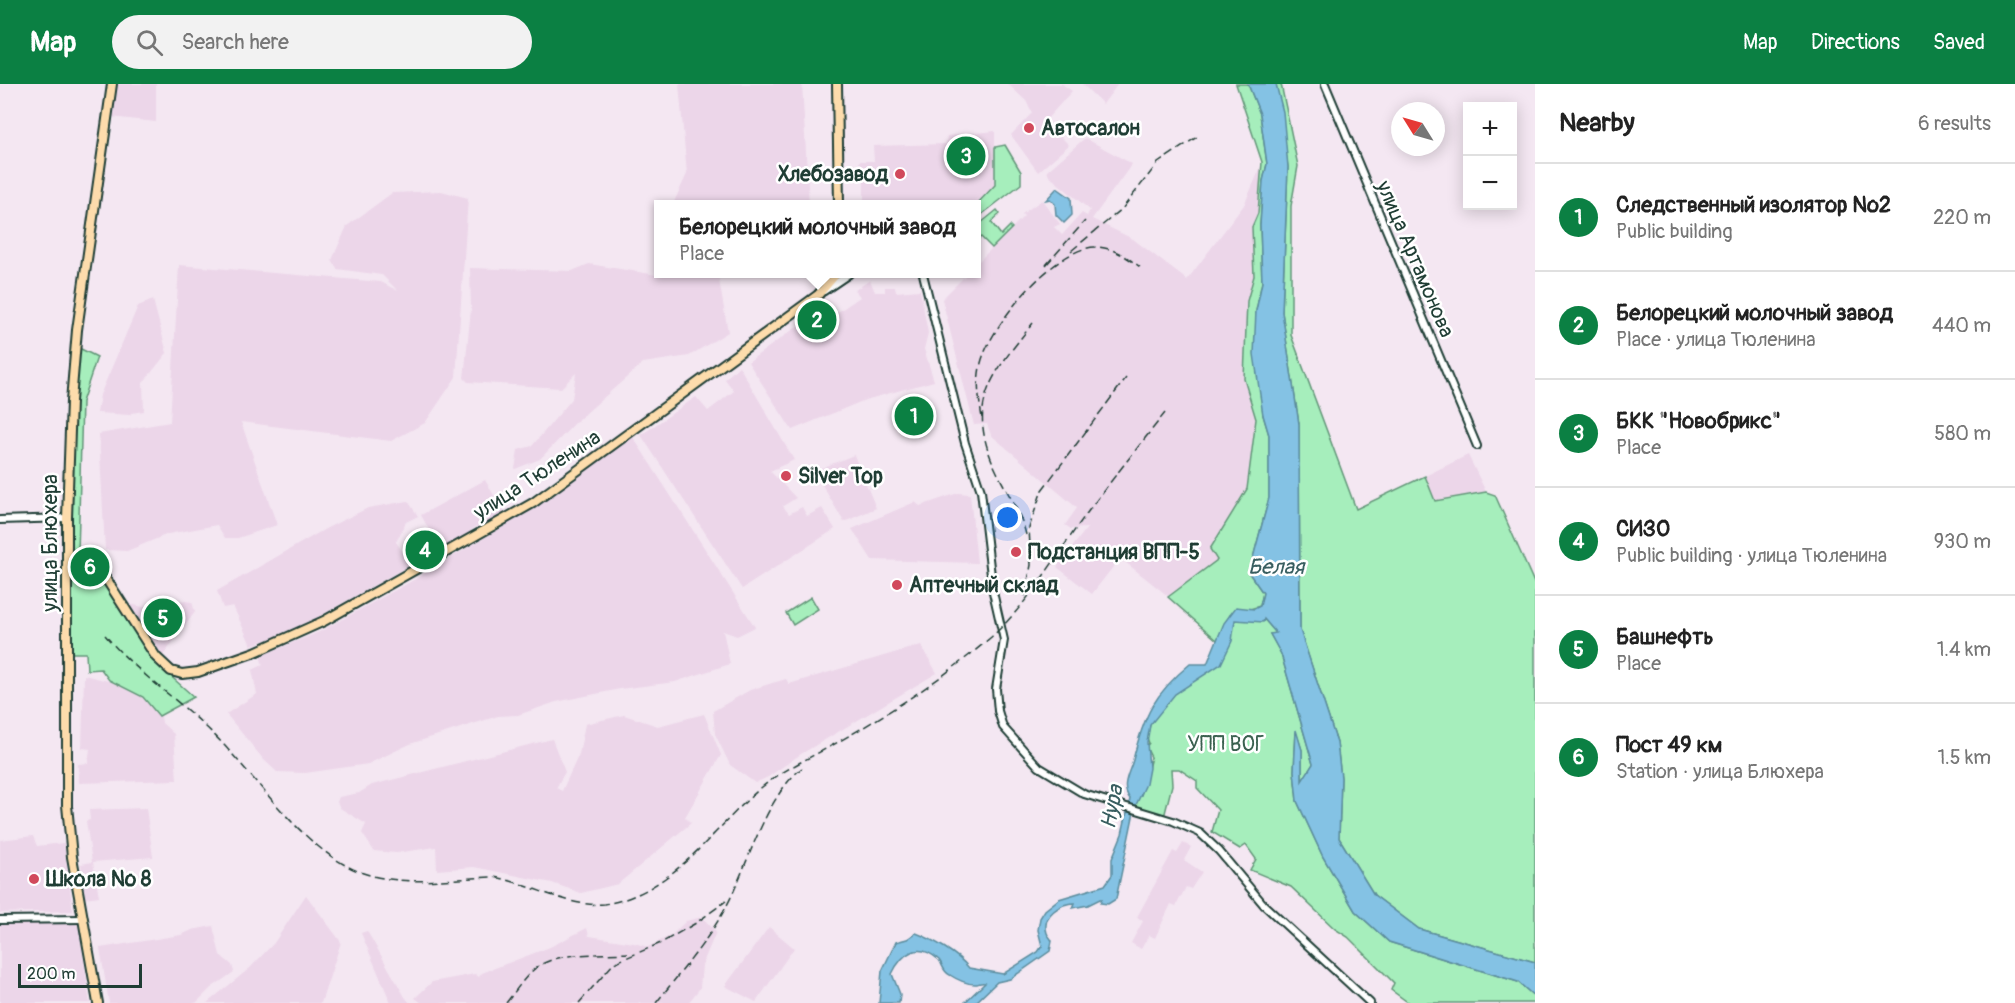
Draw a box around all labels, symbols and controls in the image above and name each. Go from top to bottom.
search box [112,15,532,69]
text: Map [30,25,76,60]
icon: search [133,26,166,59]
text: Search here [181,28,289,56]
text: Map [1743,29,1778,56]
text: Directions [1811,29,1900,56]
text: Saved [1933,29,1985,56]
north arrow [1391,102,1445,156]
map controls [1463,102,1517,210]
button: + [1463,102,1517,156]
text: Nearby [1559,107,1635,139]
text: 6 results [1918,111,1991,136]
place label: Автосалон [1041,115,1140,142]
marker: Автосалон [1022,121,1036,135]
pin: 3 [946,134,986,178]
button: − [1463,156,1517,210]
place label: Хлебозавод [778,161,888,188]
marker: Хлебозавод [893,167,907,181]
street label: улица Артамонова [1369,176,1460,341]
text: Следственный изолятор №2 [1616,191,1891,219]
popup [654,200,981,278]
text: 1 [1575,205,1582,230]
text: 220 m [1933,205,1991,230]
text: Белорецкий молочный завод [679,213,956,241]
text: Public building [1616,219,1732,244]
text: Place [679,241,724,266]
pin: 2 [798,298,836,342]
text: Белорецкий молочный завод [1616,299,1893,327]
text: 2 [1573,313,1584,338]
text: 440 m [1932,313,1991,338]
text: Place · улица Тюленина [1616,327,1816,352]
pin: 1 [894,394,934,438]
text: БКК "Новобрикс" [1616,407,1781,435]
text: 3 [1573,421,1584,446]
text: 580 m [1934,421,1991,446]
street label: улица Тюленина [467,424,606,527]
text: Place [1616,435,1661,460]
place label: Silver Top [798,463,883,490]
marker: Silver Top [779,469,793,483]
street label: улица Блюхера [37,474,64,613]
your location [993,503,1022,532]
text: СИЗО [1616,515,1670,543]
pin: 4 [406,528,444,572]
text: 4 [1573,529,1584,554]
text: 930 m [1934,529,1991,554]
place label: Подстанция ВПП-5 [1028,539,1200,566]
text: Public building · улица Тюленина [1616,543,1887,568]
pin: 6 [70,544,110,590]
marker: Подстанция ВПП-5 [1009,545,1023,559]
water label: Белая [1248,553,1307,581]
place label: Аптечный склад [909,572,1059,599]
marker: Аптечный склад [890,578,904,592]
pin: 5 [144,596,182,640]
text: Башнефть [1616,623,1714,651]
text: 5 [1573,637,1584,662]
text: 1.4 km [1937,637,1991,662]
text: Place [1616,651,1661,676]
park label: УПП ВОГ [1187,731,1265,758]
text: Пост 49 км [1616,731,1722,759]
text: 6 [1573,745,1584,770]
text: 1.5 km [1938,745,1991,770]
text: Station · улица Блюхера [1616,759,1824,784]
water label: Нура [1094,781,1130,831]
place label: Школа № 8 [45,866,152,893]
marker: Школа № 8 [27,872,41,886]
scale bar [18,961,142,988]
text: 200 m [27,964,75,984]

